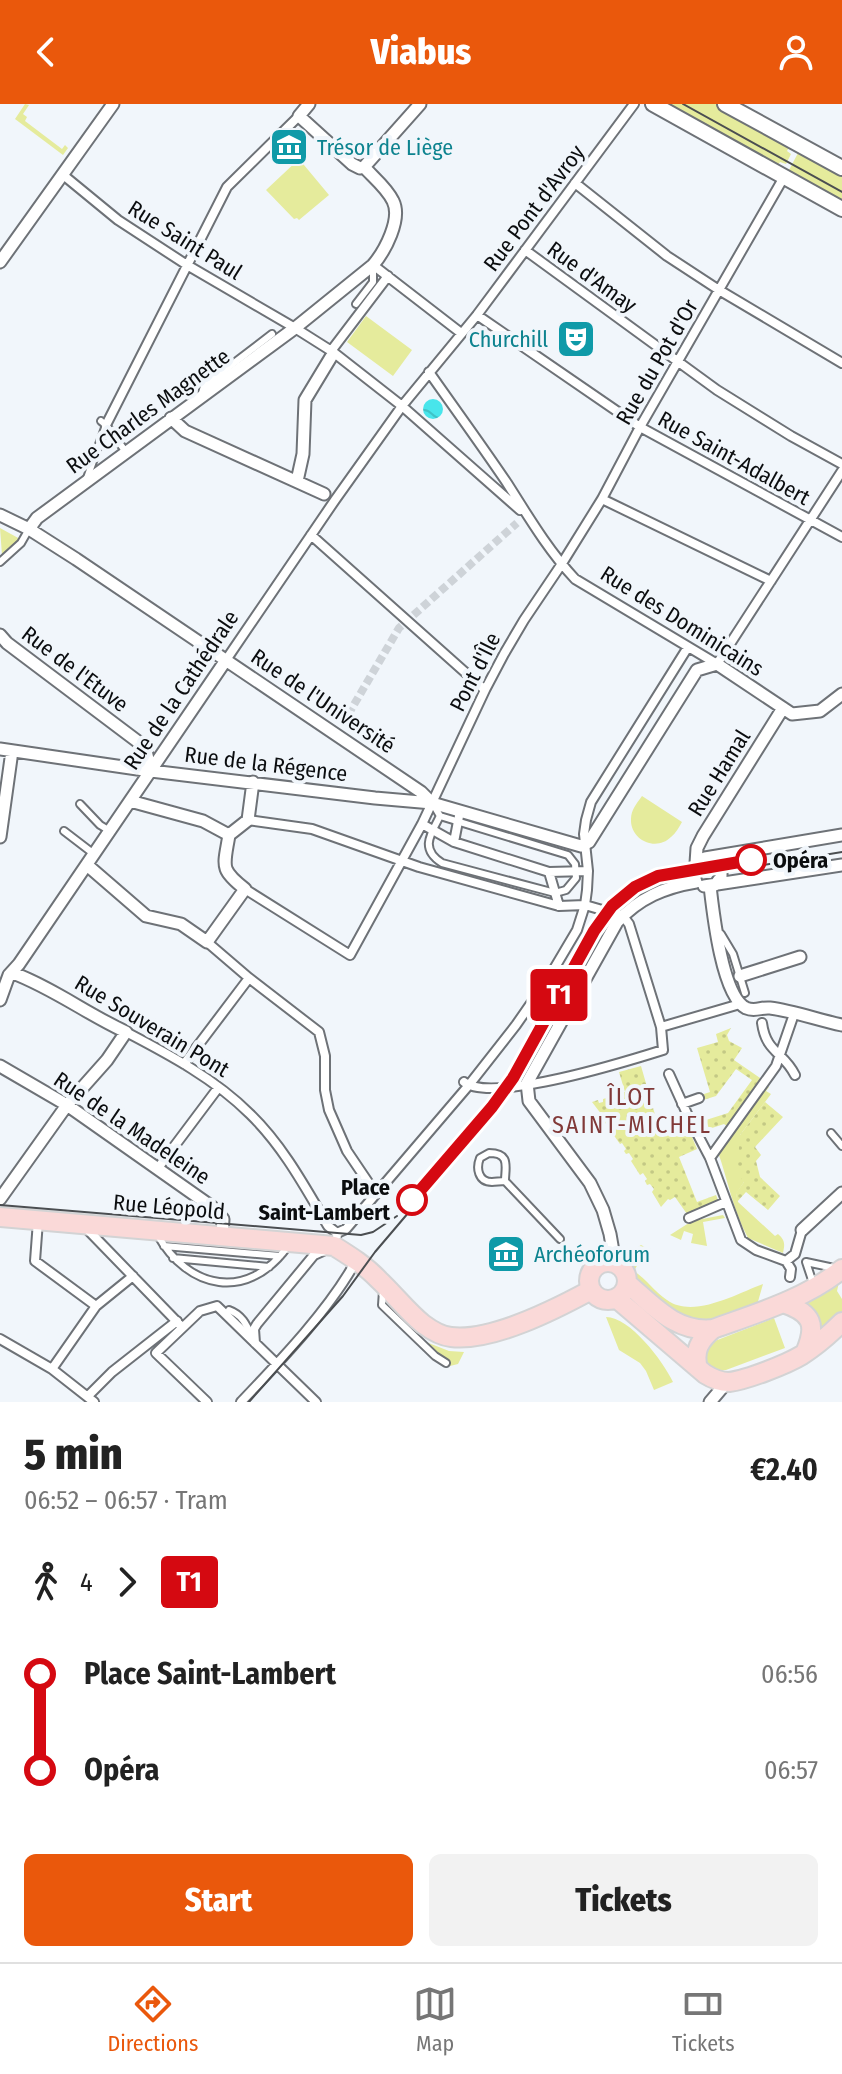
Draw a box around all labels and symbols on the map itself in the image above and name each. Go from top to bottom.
museum icon: Trésor de Liège [268,126,310,168]
place label: Trésor de Liège [317,134,453,161]
street label: Rue Pont d'Avroy [478,139,590,277]
street label: Rue Saint Paul [123,194,247,286]
street label: Rue d'Amay [542,236,642,319]
street label: Rue du Pot d'Or [610,294,704,430]
theatre icon: Churchill [555,318,597,360]
place label: Churchill [469,326,548,353]
street label: Rue Charles Magnette [61,343,235,479]
street label: Rue Saint-Adalbert [653,405,815,511]
street label: Rue des Dominicains [595,560,769,682]
street label: Rue de la Cathédrale [118,605,244,775]
street label: Rue de l'Etuve [16,620,134,718]
street label: Pont d'Île [444,628,506,716]
street label: Rue de l'Université [246,643,400,759]
street label: Rue Hamal [682,725,756,821]
street label: Rue de la Régence [183,741,349,787]
marker: Opéra [736,845,766,875]
place label: Opéra [773,847,828,874]
street label: Rue Souverain Pont [70,969,235,1083]
line badge: T1 [523,969,595,1021]
street label: Rue de la Madeleine [49,1066,215,1190]
district label: ÎLOT SAINT-MICHEL [552,1083,712,1139]
place label: Place Saint-Lambert [259,1174,390,1226]
marker: Place Saint-Lambert [397,1185,427,1215]
street label: Rue Léopold [112,1189,226,1225]
museum icon: Archéoforum [485,1233,527,1275]
place label: Archéoforum [534,1241,650,1268]

